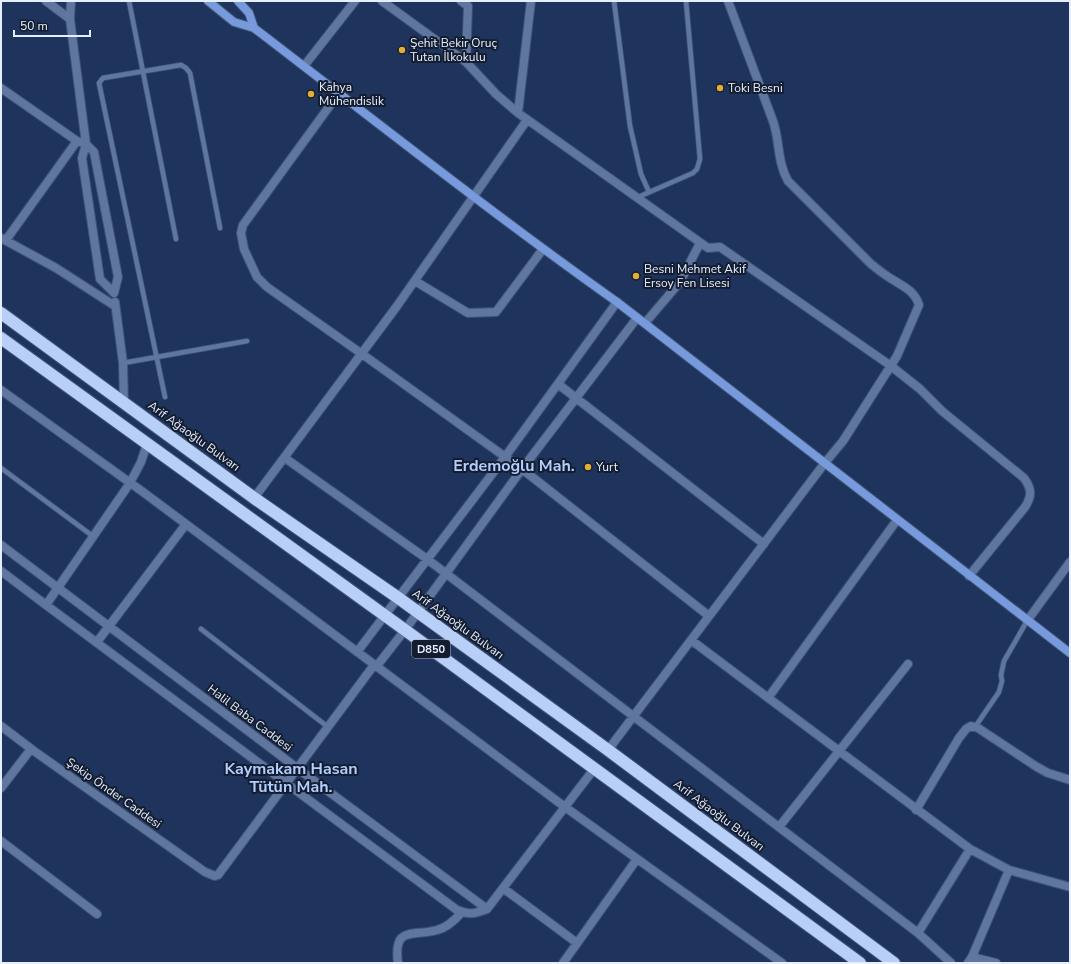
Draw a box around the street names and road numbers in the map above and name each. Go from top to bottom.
street label: Arif Ağaoğlu Bulvarı [145,397,243,475]
street label: Arif Ağaoğlu Bulvarı [409,585,507,663]
road number: D850 [412,640,450,658]
street label: Halil Baba Caddesi [204,681,296,755]
street label: Şekip Önder Caddesi [63,754,165,832]
street label: Arif Ağaoğlu Bulvarı [670,776,768,854]

